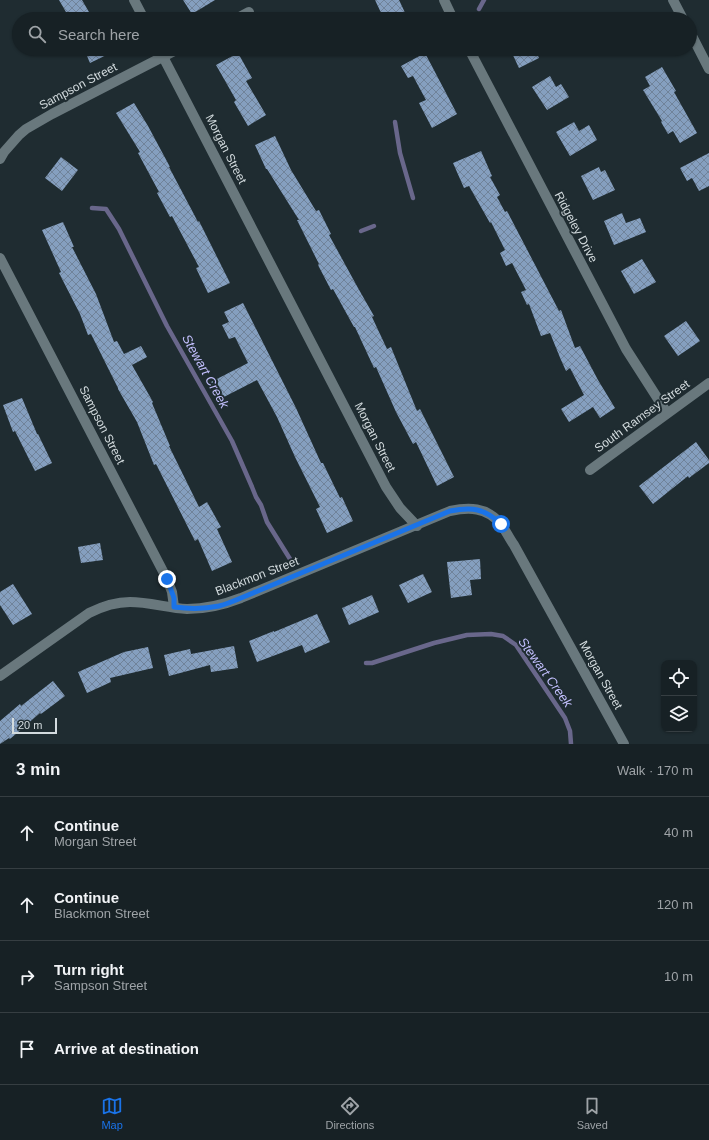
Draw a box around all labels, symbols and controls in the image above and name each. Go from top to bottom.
search box [12,12,697,56]
icon: search [26,23,48,45]
text: Search here [58,26,140,43]
street label: Sampson Street [37,59,120,112]
street label: Morgan Street [203,112,250,187]
street label: Ridgeley Drive [552,189,601,265]
water label: Stewart Creek [179,332,233,412]
street label: South Ramsey Street [592,376,693,455]
street label: Sampson Street [76,383,128,467]
street label: Morgan Street [352,400,399,475]
route start [492,515,510,533]
street label: Blackmon Street [213,553,301,598]
route end [158,570,176,588]
water label: Stewart Creek [515,635,577,711]
street label: Morgan Street [576,638,626,712]
map controls [661,660,697,732]
button: locate [661,660,697,696]
button: layers [661,696,697,732]
scale bar [12,716,57,735]
text: 20 m [18,719,42,731]
text: 3 min [16,760,60,779]
text: Walk · 170 m [617,763,693,778]
text: Continue [54,817,119,834]
icon: ahead [16,822,38,844]
text: 40 m [664,825,693,840]
text: Morgan Street [54,834,136,849]
text: Continue [54,889,119,906]
icon: ahead [16,894,38,916]
text: 120 m [657,897,693,912]
text: Blackmon Street [54,906,149,921]
text: Turn right [54,961,124,978]
icon: right [16,966,38,988]
text: 10 m [664,969,693,984]
text: Sampson Street [54,978,147,993]
icon: arrive [16,1038,38,1060]
text: Arrive at destination [54,1040,199,1057]
tab: Map [101,1095,123,1131]
tab: Directions [325,1095,374,1131]
tab: Saved [577,1095,608,1131]

